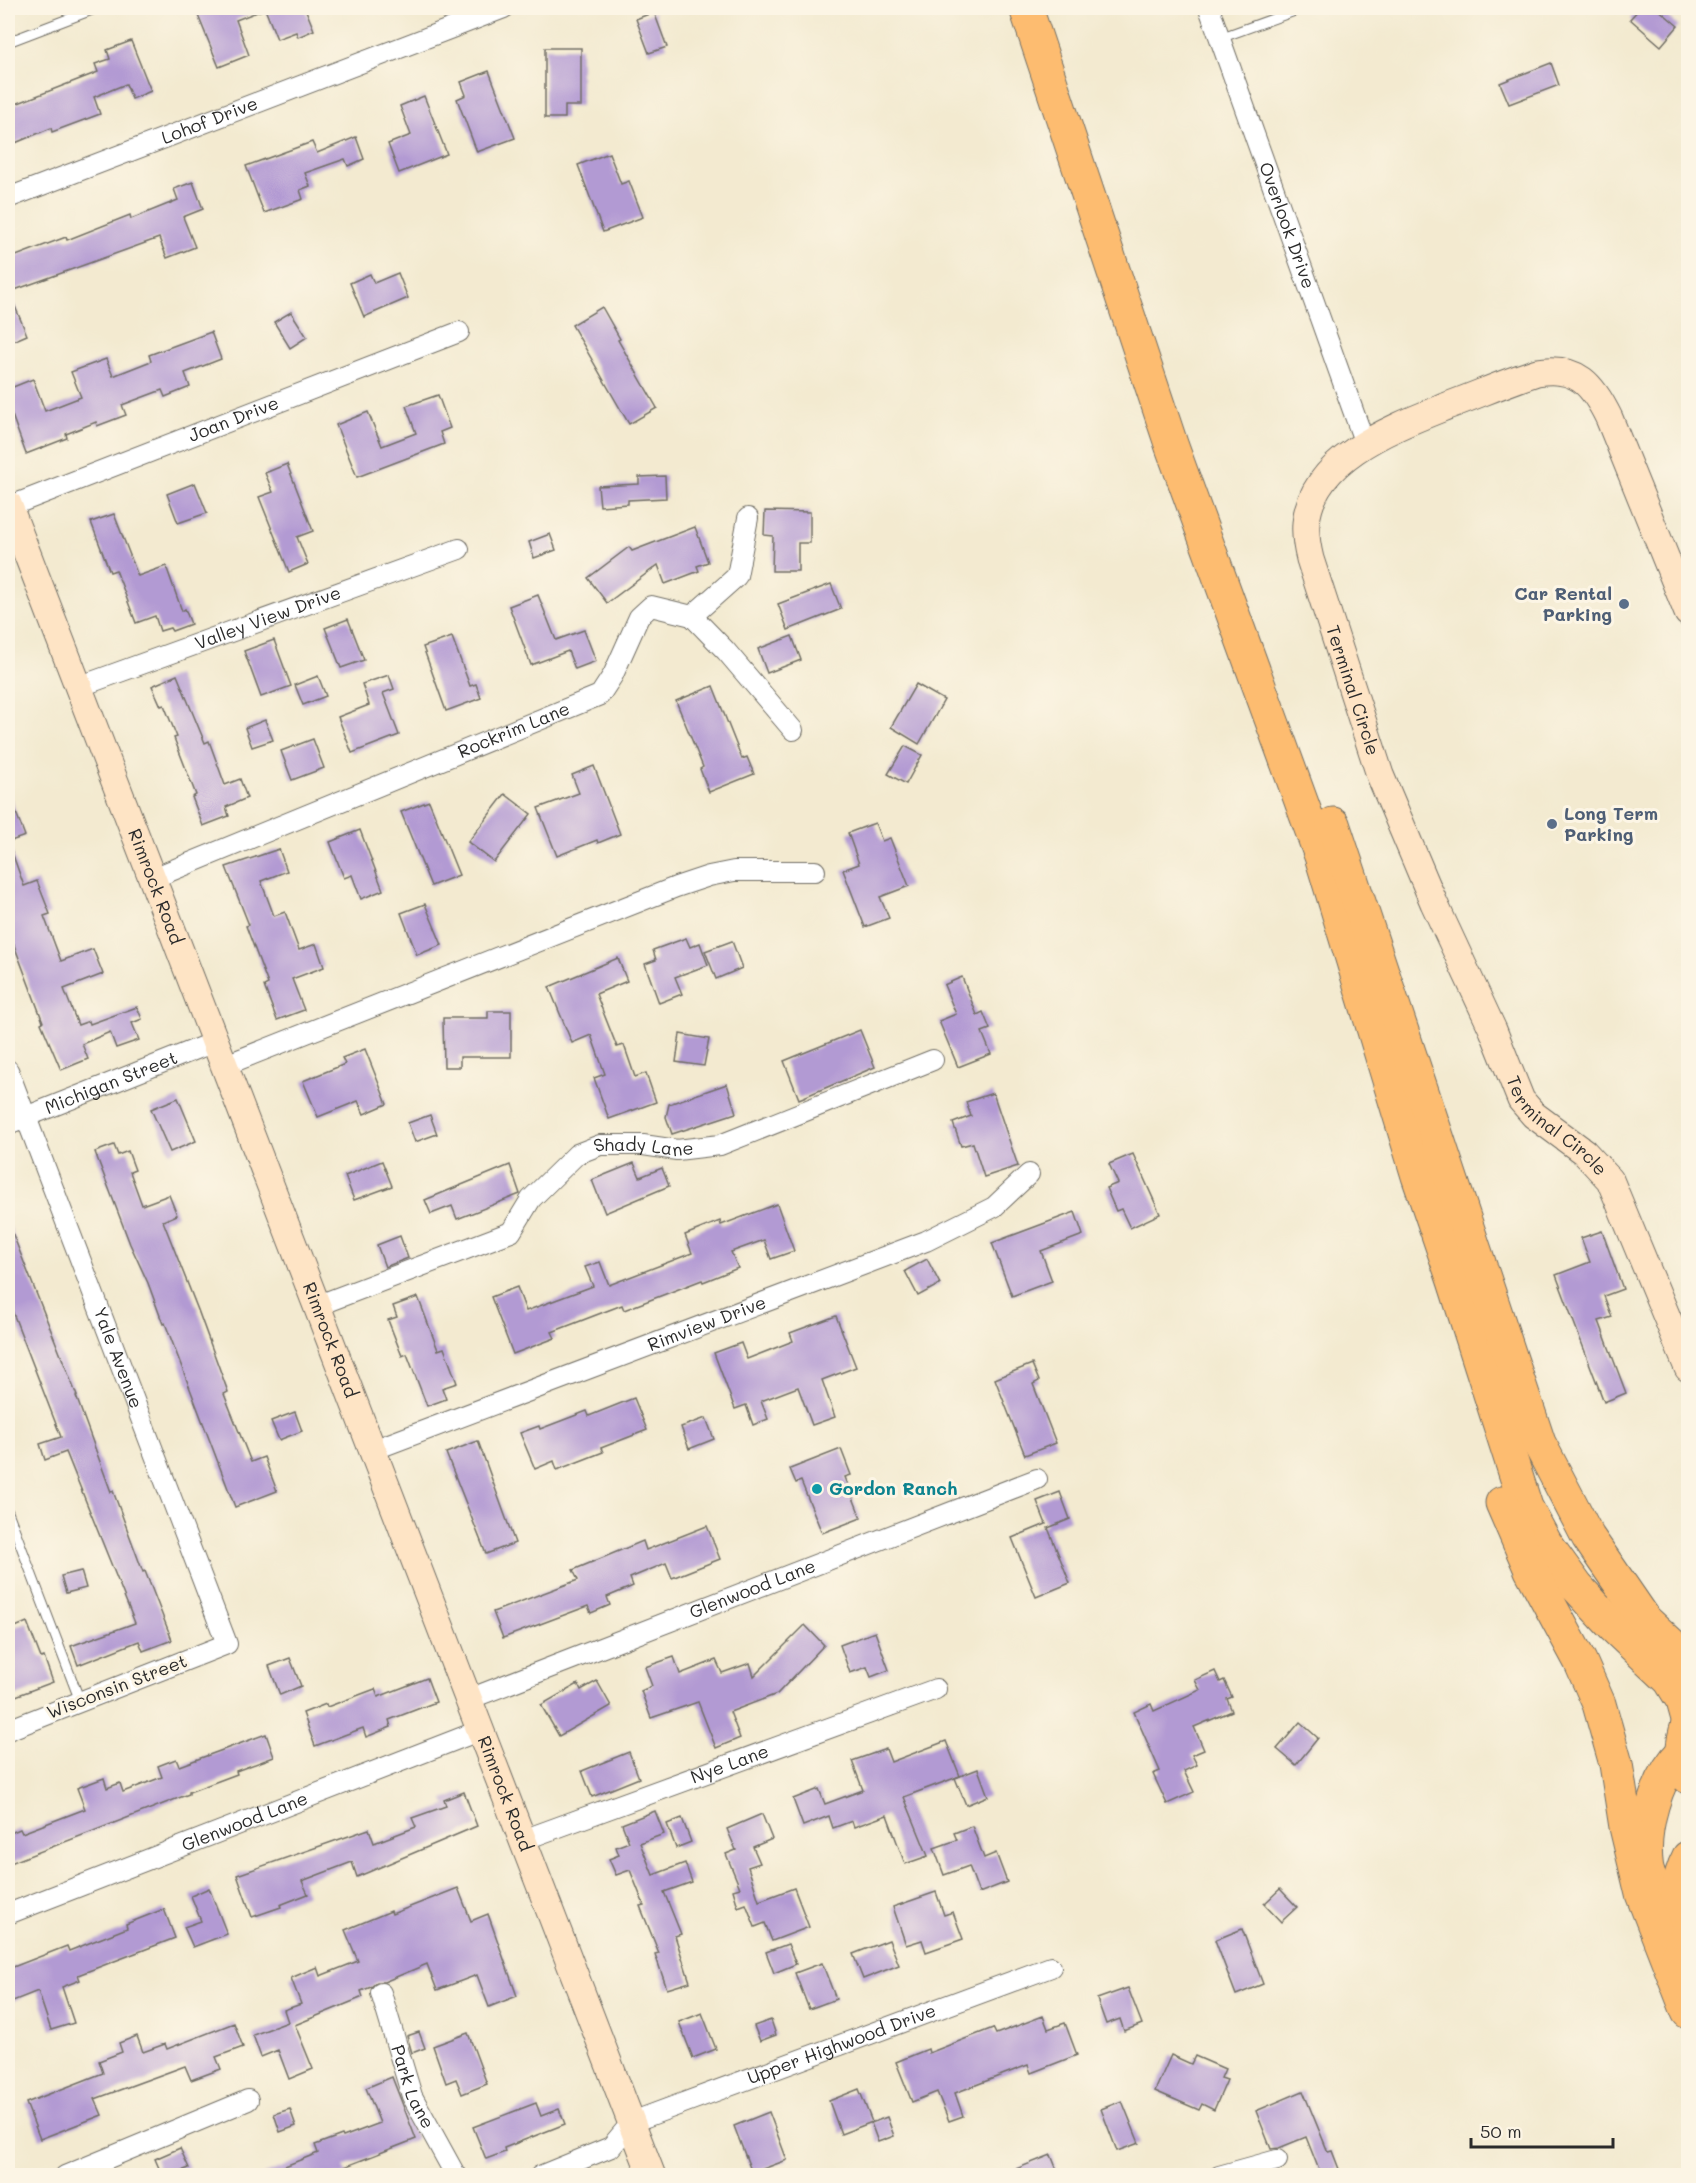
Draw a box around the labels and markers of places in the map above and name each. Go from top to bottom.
place label: Car Rental Parking [1514,581,1612,626]
marker: Car Rental Parking [1617,597,1631,611]
place label: Long Term Parking [1564,801,1658,846]
marker: Long Term Parking [1545,817,1559,831]
place label: Gordon Ranch [829,1476,957,1500]
marker: Gordon Ranch [810,1482,824,1496]

